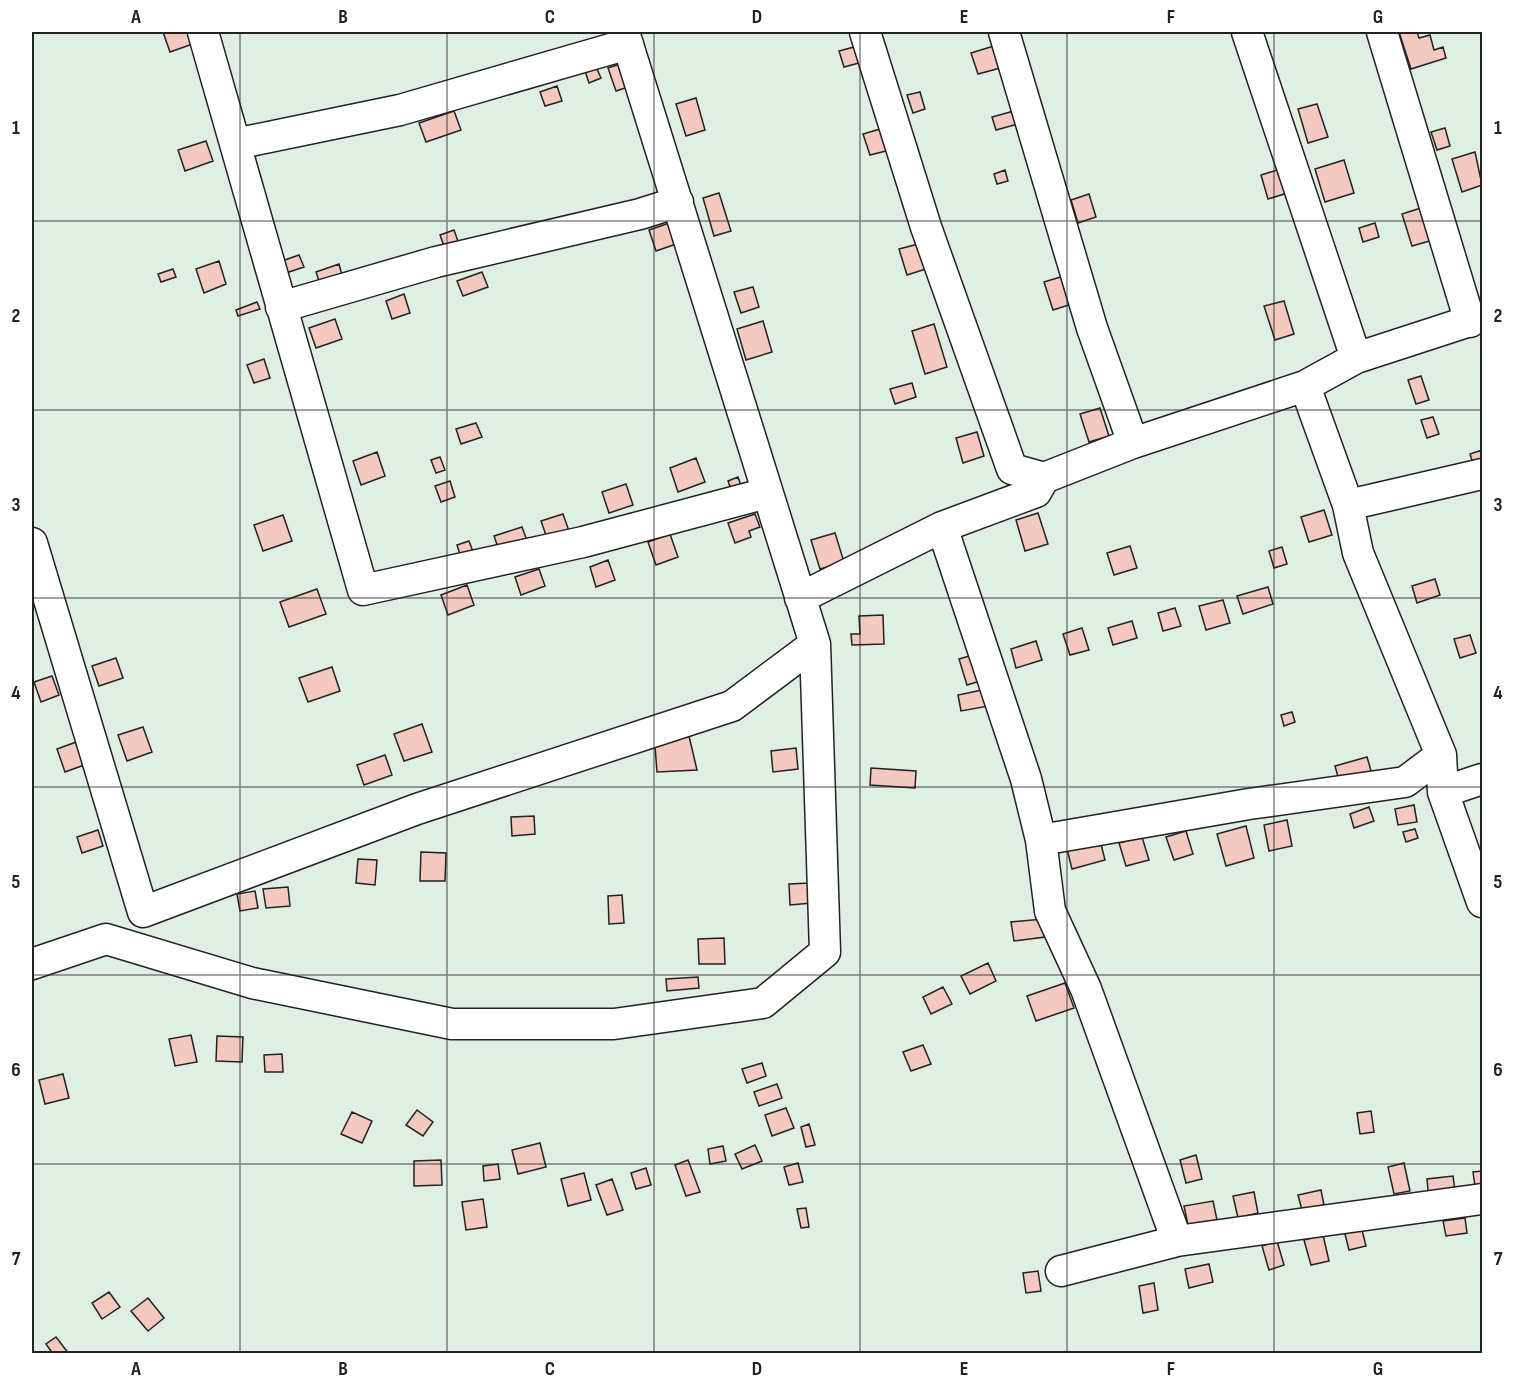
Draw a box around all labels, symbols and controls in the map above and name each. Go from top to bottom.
text: A [130,5,141,29]
text: B [338,5,348,29]
text: C [545,5,555,29]
text: D [752,5,762,29]
text: E [960,5,968,29]
text: F [1167,5,1175,29]
text: G [1373,5,1383,29]
text: 1 [12,116,20,140]
text: 1 [1494,116,1502,140]
text: 2 [12,304,20,328]
text: 2 [1494,304,1502,328]
text: 3 [12,493,21,517]
text: 3 [1494,493,1503,517]
text: 4 [11,681,21,705]
text: 4 [1493,681,1503,705]
text: 5 [12,870,21,894]
text: 5 [1494,870,1503,894]
text: 6 [11,1058,21,1082]
text: 6 [1493,1058,1503,1082]
text: 7 [12,1247,21,1271]
text: 7 [1494,1247,1503,1271]
text: A [130,1357,141,1381]
text: B [338,1357,348,1381]
text: C [545,1357,555,1381]
text: D [752,1357,762,1381]
text: E [960,1357,968,1381]
text: F [1167,1357,1175,1381]
text: G [1373,1357,1383,1381]

